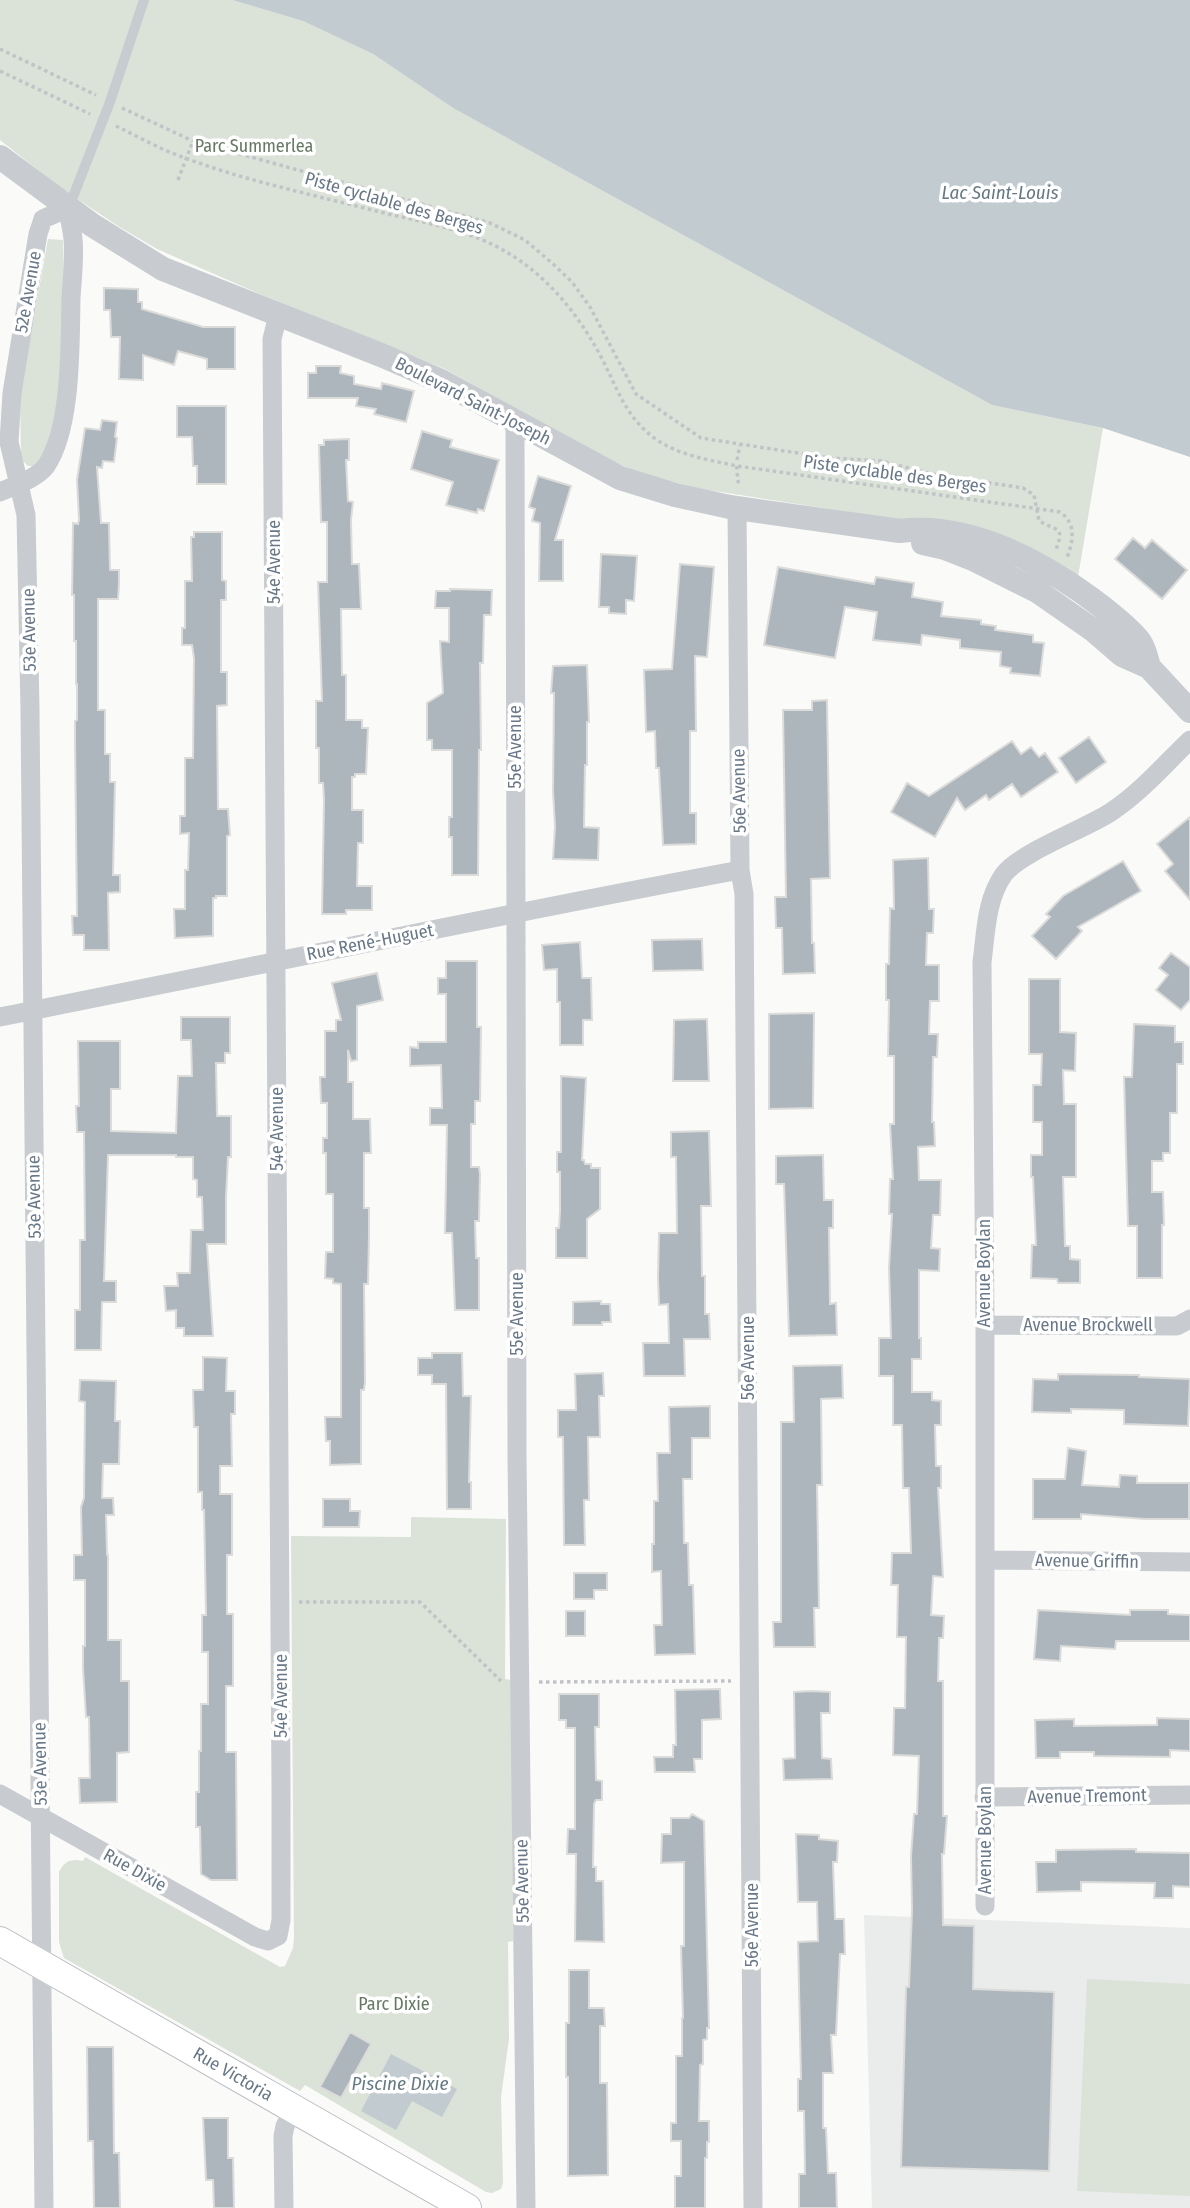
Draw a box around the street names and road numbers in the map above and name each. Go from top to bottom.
street label: Piste cyclable des Berges [302,167,486,239]
street label: 52e Avenue [10,249,46,335]
street label: Boulevard Saint-Joseph [391,352,555,450]
street label: Piste cyclable des Berges [802,450,988,498]
street label: 54e Avenue [263,520,285,604]
street label: 53e Avenue [17,588,41,672]
street label: 55e Avenue [504,705,526,789]
street label: 56e Avenue [727,749,751,833]
street label: Rue René-Huguet [305,919,435,965]
street label: 54e Avenue [266,1087,288,1171]
street label: 53e Avenue [22,1155,46,1239]
street label: Avenue Boylan [973,1219,995,1327]
street label: 55e Avenue [506,1272,528,1356]
street label: Avenue Brockwell [1023,1314,1153,1336]
street label: 56e Avenue [737,1316,759,1400]
street label: Avenue Griffin [1035,1549,1139,1573]
street label: 54e Avenue [270,1654,292,1738]
street label: 53e Avenue [28,1722,52,1806]
street label: Avenue Tremont [1027,1784,1147,1808]
street label: Avenue Boylan [974,1786,996,1894]
street label: 55e Avenue [510,1839,534,1923]
street label: Rue Dixie [100,1844,170,1896]
street label: 56e Avenue [741,1883,763,1967]
street label: Rue Victoria [189,2042,277,2106]

